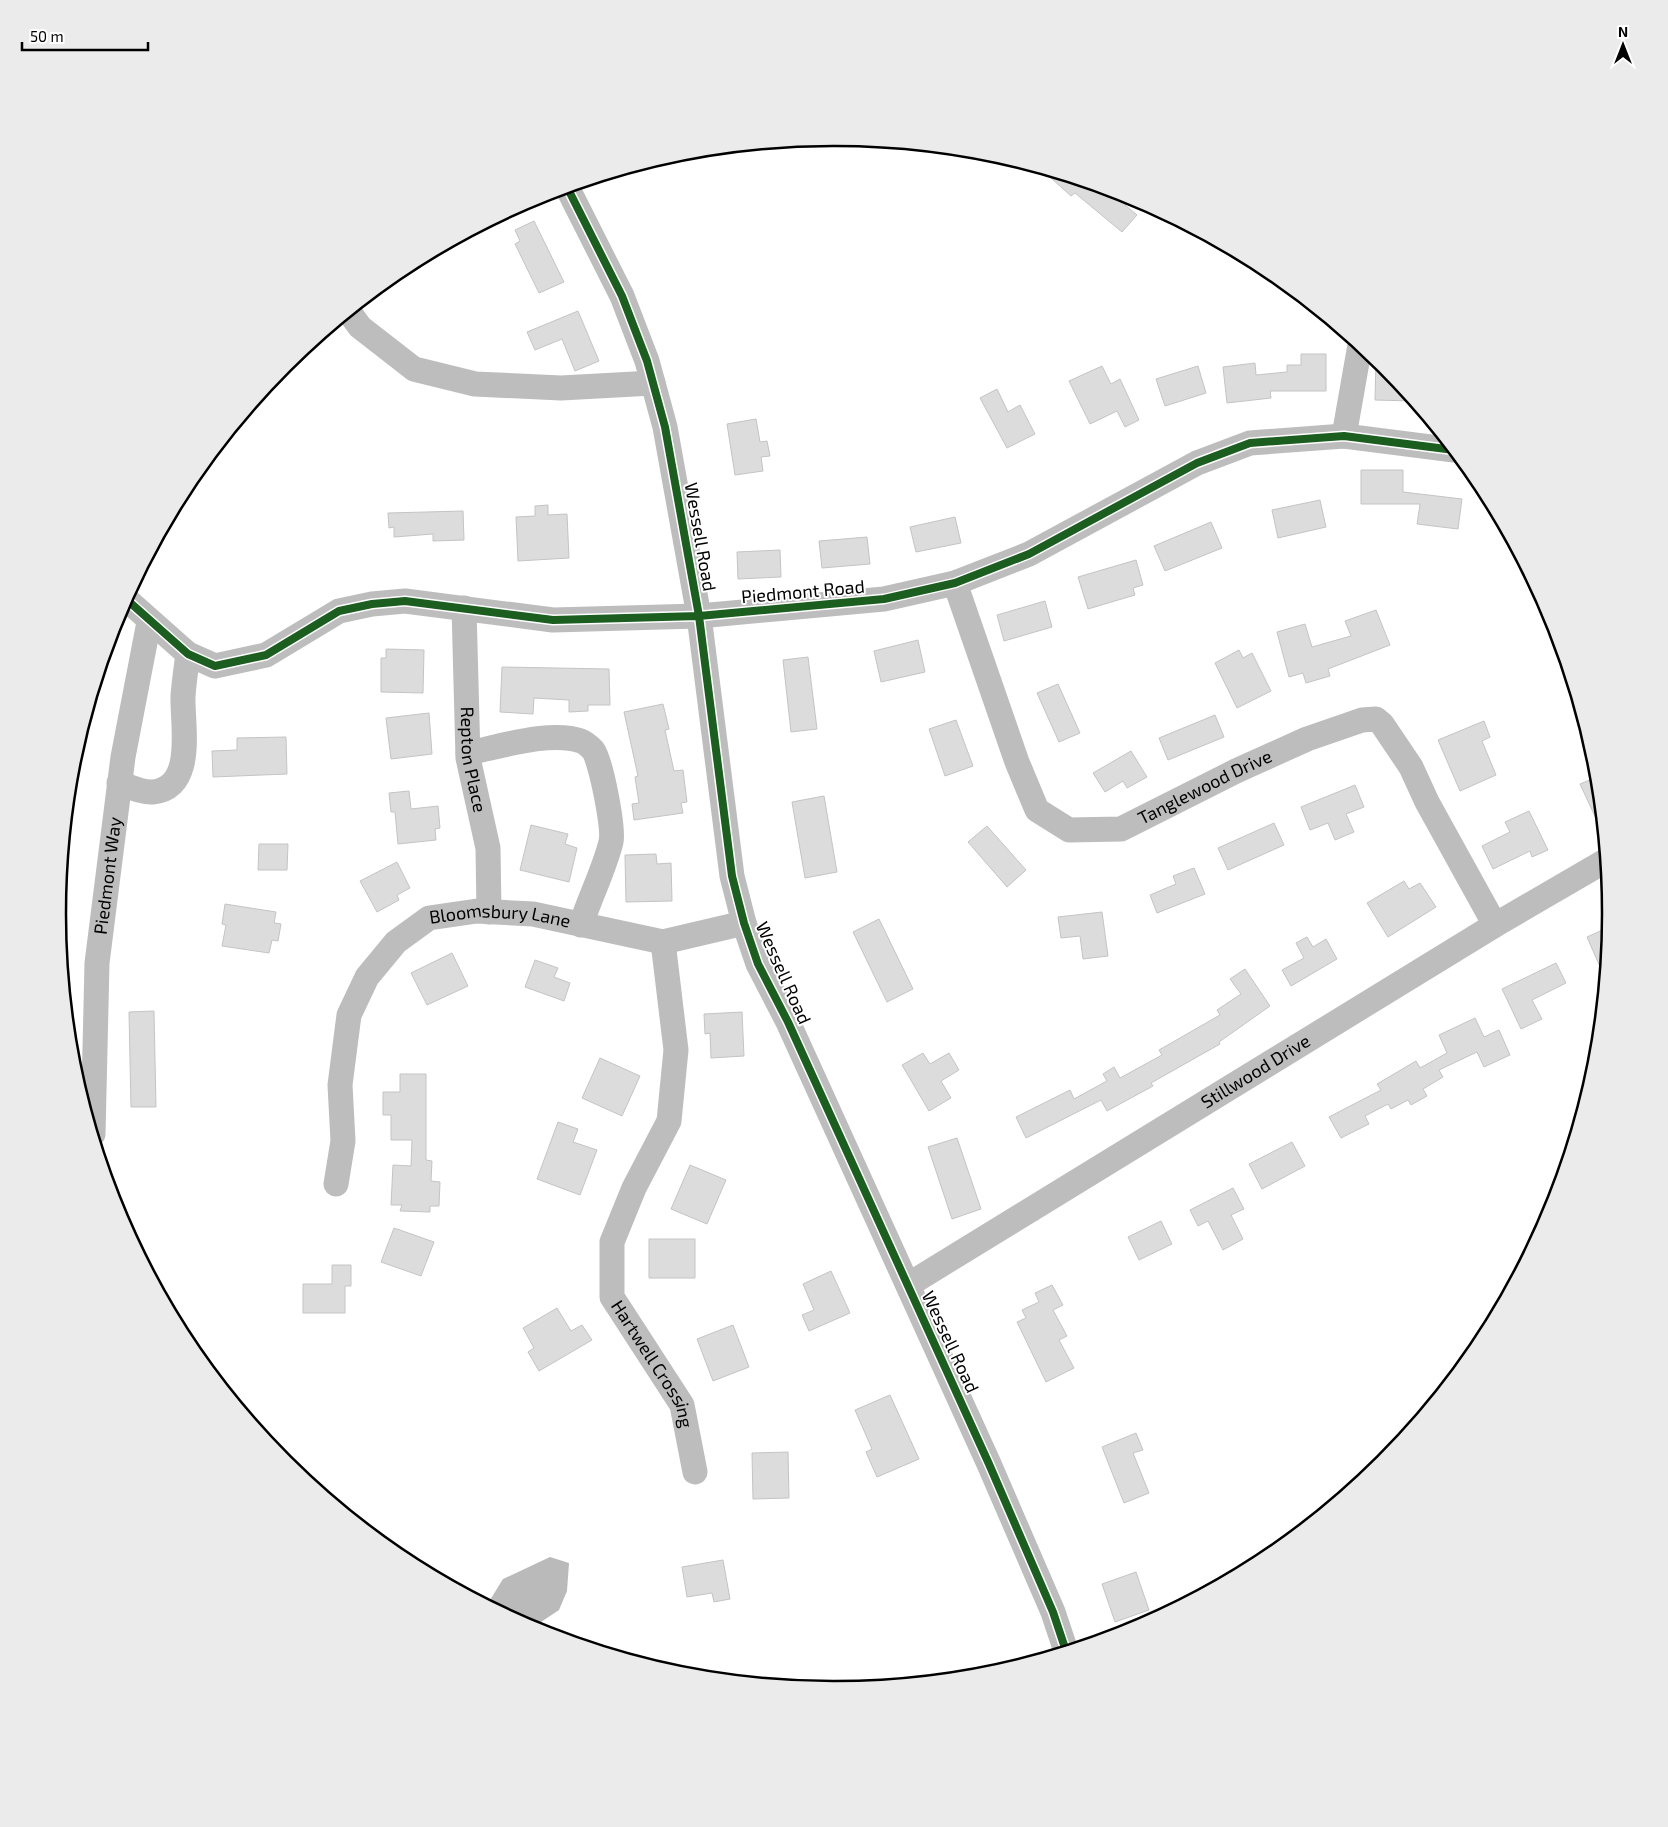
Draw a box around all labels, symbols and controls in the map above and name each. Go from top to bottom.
scale bar [22,20,149,52]
north arrow [1598,20,1648,70]
text: N [1618,23,1628,40]
text: 50 m [30,27,64,45]
street label: Wessell Road [681,481,721,593]
street label: Piedmont Road [740,575,866,607]
street label: Repton Place [457,706,492,814]
street label: Tanglewood Drive [1134,744,1275,829]
street label: Piedmont Way [89,815,125,936]
street label: Bloomsbury Lane [428,898,573,932]
street label: Wessell Road [751,918,816,1027]
street label: Stillwood Drive [1197,1029,1314,1113]
street label: Wessell Road [918,1287,984,1396]
street label: Hartwell Crossing [607,1296,698,1430]

